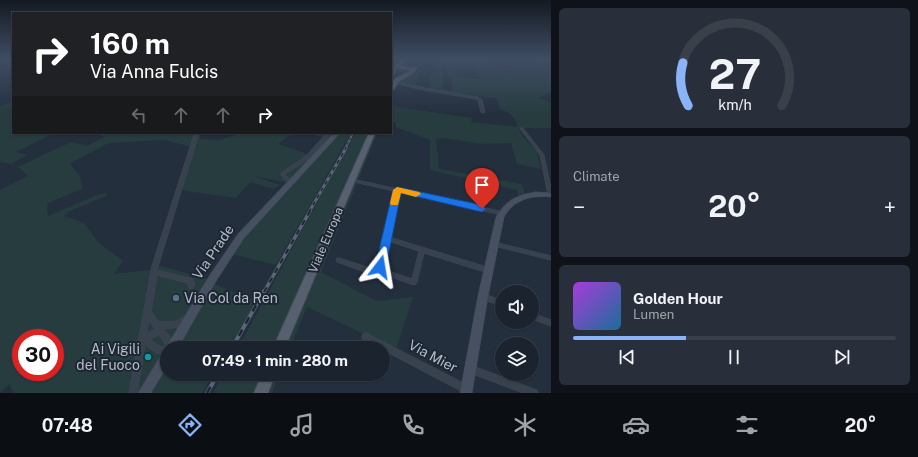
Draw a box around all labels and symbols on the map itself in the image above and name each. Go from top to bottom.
pin [465,168,499,209]
street label: Viale Europa [306,205,346,275]
street label: Via Prade [189,222,237,282]
position arrow [359,246,401,288]
place label: Via Col da Ren [184,290,278,306]
marker: Via Col da Ren [171,293,181,303]
speed limit sign: 30 [12,329,64,381]
street label: Via Mier [406,336,460,376]
place label: Ai Vigili del Fuoco [76,341,140,373]
marker: Ai Vigili del Fuoco [143,352,153,362]

